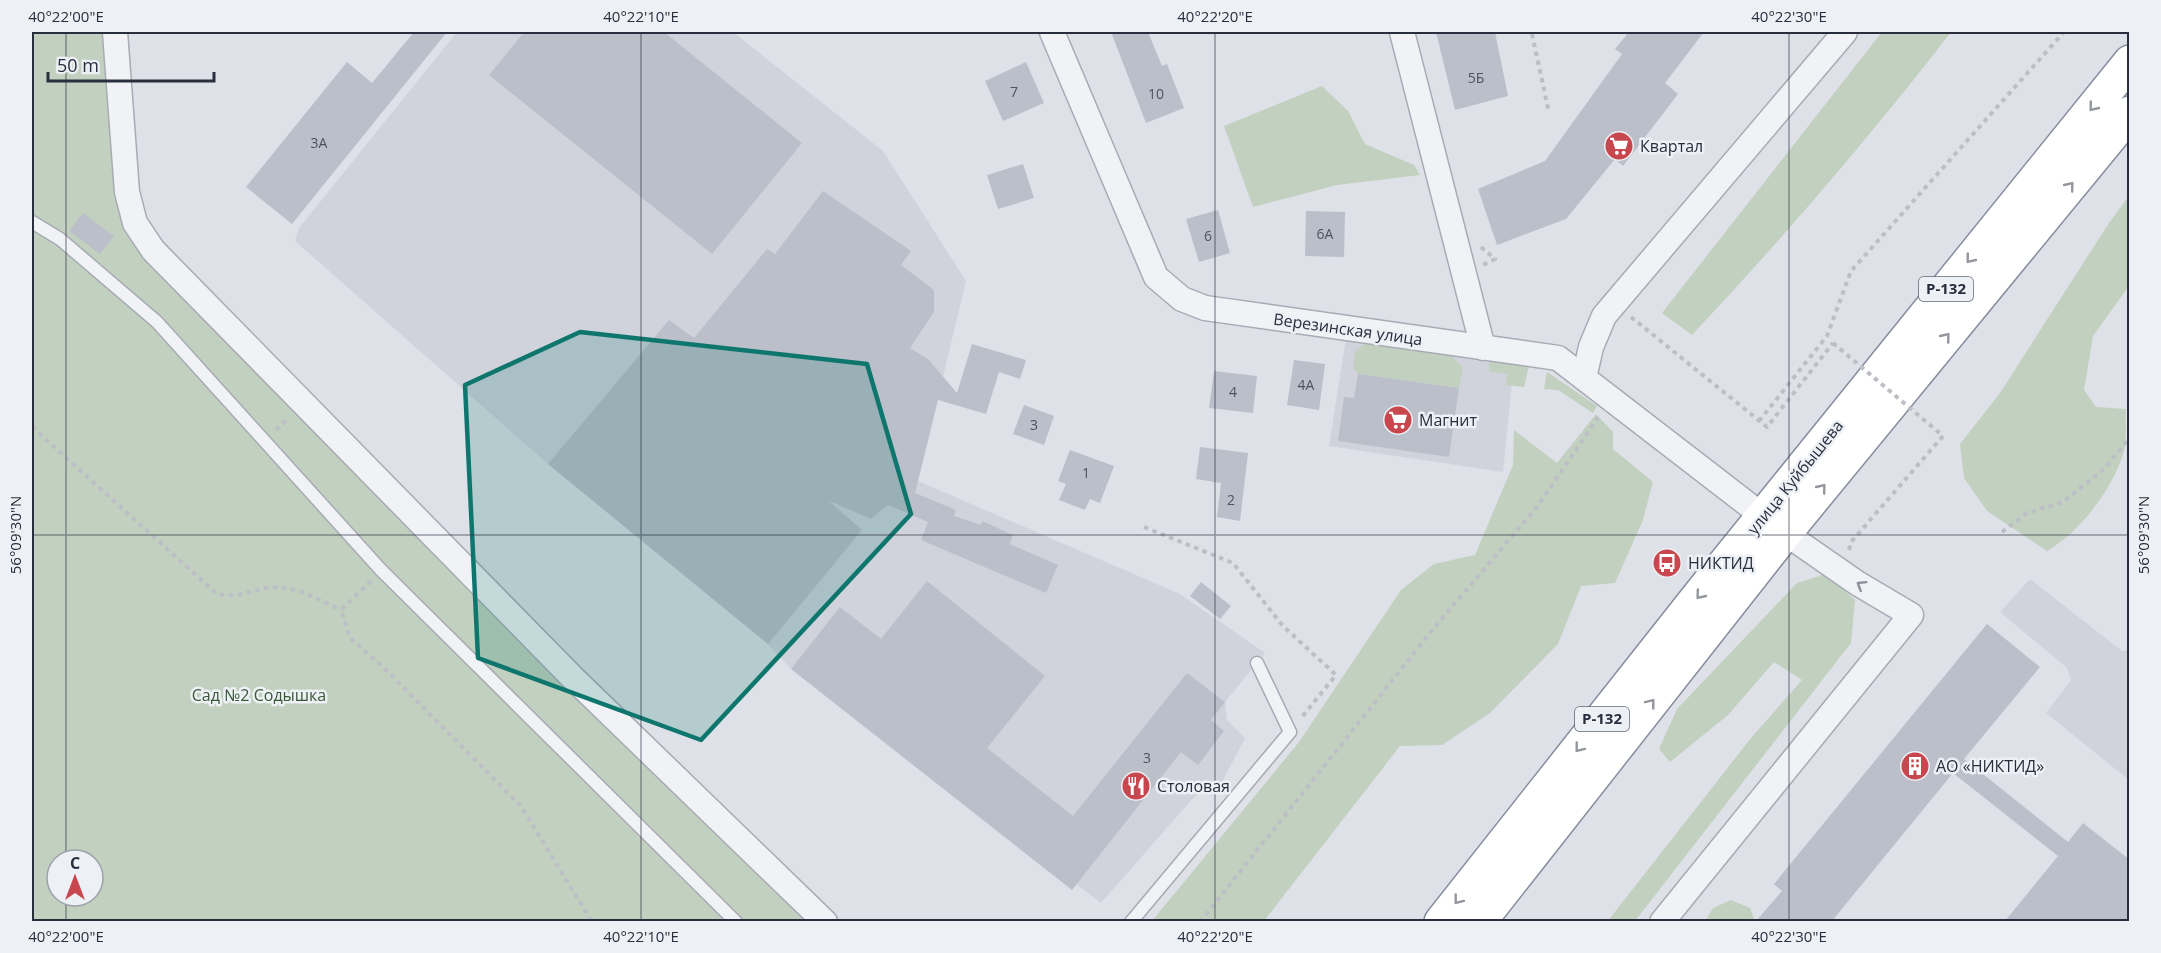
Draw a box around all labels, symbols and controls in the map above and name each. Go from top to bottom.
text: 40°22'00"E [28,6,104,26]
text: 40°22'10"E [603,6,679,26]
text: 40°22'20"E [1177,6,1253,26]
text: 40°22'30"E [1751,6,1827,26]
scale bar [48,45,214,83]
text: 50 m [57,53,99,77]
house number: 5Б [1468,68,1484,87]
house number: 7 [1010,82,1018,101]
house number: 10 [1148,84,1164,103]
one-way arrow [2089,101,2100,112]
supermarket icon: Квартал [1603,130,1635,162]
house number: 3А [311,133,328,152]
place label: Квартал [1640,135,1703,157]
one-way arrow [2062,182,2073,193]
house number: 6А [1317,224,1334,243]
house number: 6 [1204,226,1212,245]
one-way arrow [1967,252,1978,263]
road number: Р-132 [1919,277,1973,301]
street label: Верезинская улица [1272,308,1424,350]
one-way arrow [1939,333,1950,344]
house number: 4А [1298,375,1315,394]
house number: 4 [1229,382,1237,401]
supermarket icon: Магнит [1382,404,1414,436]
place label: Магнит [1419,409,1477,431]
house number: 3 [1030,415,1038,434]
street label: улица Куйбышева [1742,415,1848,539]
house number: 1 [1082,463,1090,482]
one-way arrow [1815,484,1826,495]
house number: 2 [1227,490,1235,509]
text: 56°09'30"N [5,496,25,574]
text: 56°09'30"N [2133,496,2153,574]
bus stop icon: НИКТИД [1651,547,1683,579]
place label: НИКТИД [1688,552,1754,574]
one-way arrow [1856,581,1867,592]
one-way arrow [1696,588,1707,599]
park label: Сад №2 Содышка [192,684,326,706]
one-way arrow [1644,699,1655,710]
road number: Р-132 [1575,707,1629,731]
one-way arrow [1575,741,1586,752]
house number: 3 [1143,748,1151,767]
building icon: АО «НИКТИД» [1899,750,1931,782]
place label: АО «НИКТИД» [1936,755,2044,777]
restaurant icon: Столовая [1120,770,1152,802]
place label: Столовая [1157,775,1230,797]
north arrow [45,848,105,908]
text: С [70,852,80,874]
one-way arrow [1454,894,1465,905]
text: 40°22'00"E [28,926,104,946]
text: 40°22'10"E [603,926,679,946]
text: 40°22'20"E [1177,926,1253,946]
text: 40°22'30"E [1751,926,1827,946]

